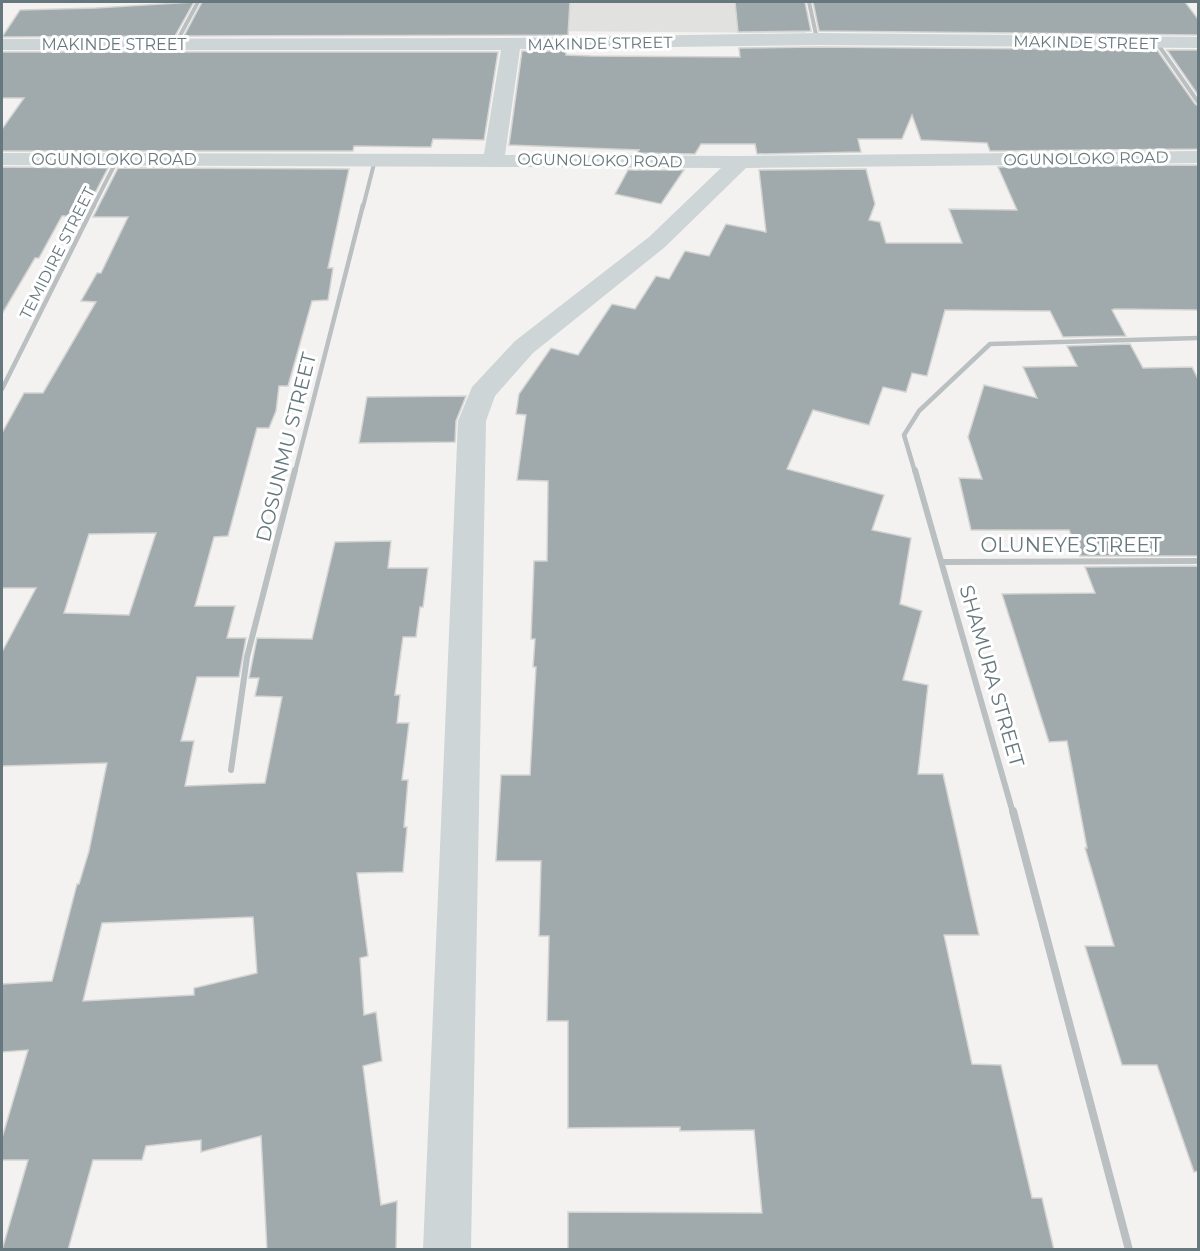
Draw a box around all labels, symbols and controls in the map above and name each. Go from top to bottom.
street label: MAKINDE STREET [1013,32,1160,53]
street label: MAKINDE STREET [527,33,674,54]
street label: MAKINDE STREET [41,35,187,54]
street label: OGUNOLOKO ROAD [1003,148,1169,169]
street label: OGUNOLOKO ROAD [31,150,197,169]
street label: OGUNOLOKO ROAD [517,150,683,171]
street label: TEMIDIRE STREET [16,183,99,322]
street label: DOSUNMU STREET [251,349,321,544]
street label: OLUNEYE STREET [981,533,1162,557]
street label: SHAMURA STREET [955,582,1030,770]

